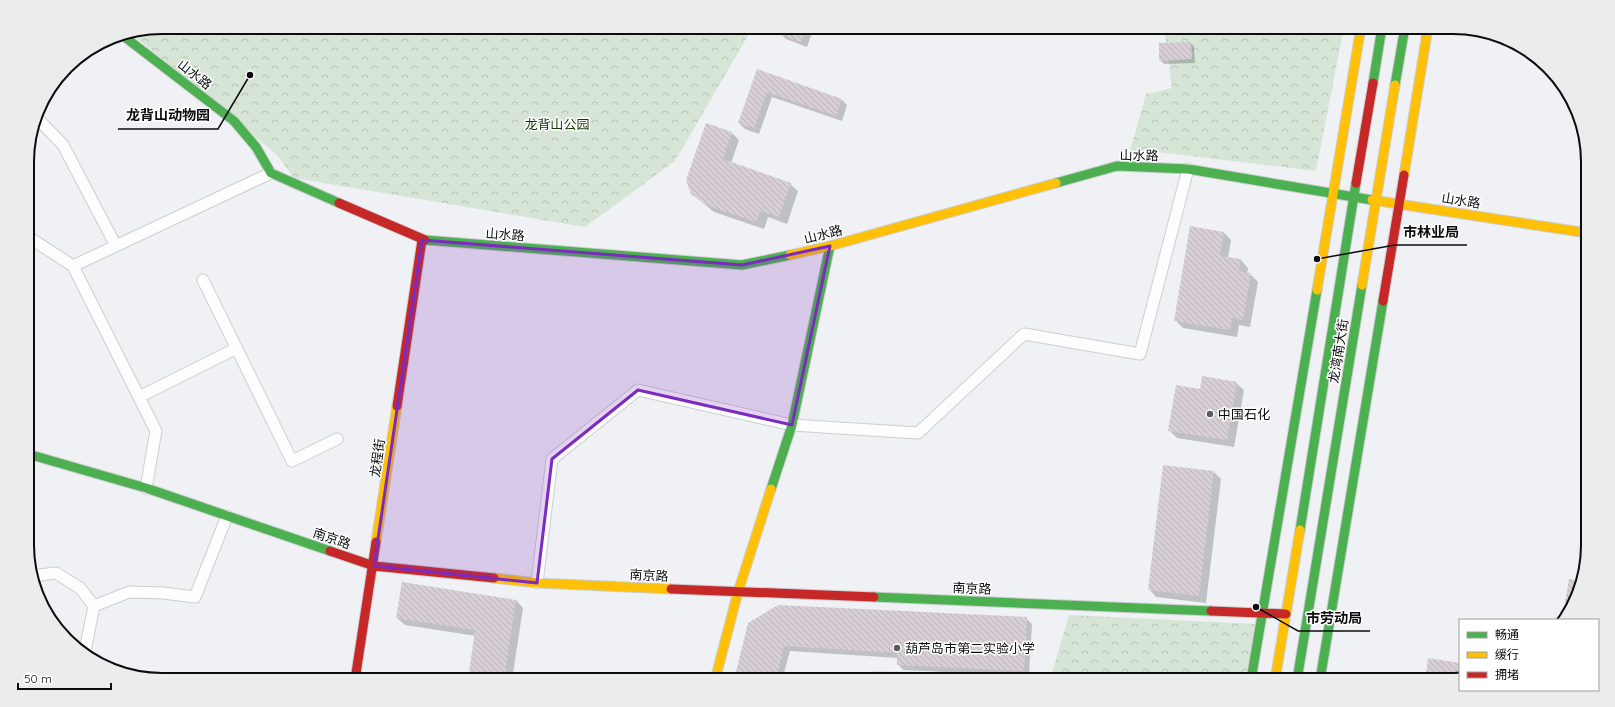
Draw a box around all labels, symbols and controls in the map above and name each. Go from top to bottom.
street label: 山水路 [175,56,215,92]
callout: 龙背山动物园 [118,103,218,129]
text: 龙背山动物园 [126,106,210,124]
park label: 龙背山公园 [524,116,590,132]
street label: 山水路 [1119,147,1159,163]
street label: 山水路 [1440,189,1482,211]
callout: 市林业局 [1395,219,1467,245]
street label: 山水路 [802,222,844,246]
text: 市林业局 [1403,223,1459,241]
street label: 山水路 [485,225,525,243]
street label: 龙湾南大街 [1325,318,1351,384]
place label: 中国石化 [1218,406,1270,422]
marker: 中国石化 [1205,409,1215,419]
street label: 龙程街 [366,438,388,478]
street label: 南京路 [311,524,353,552]
street label: 南京路 [629,566,669,584]
street label: 南京路 [952,579,992,597]
callout: 市劳动局 [1298,605,1370,631]
text: 市劳动局 [1306,609,1362,627]
legend [1459,619,1599,691]
text: 畅通 [1495,627,1519,642]
place label: 葫芦岛市第二实验小学 [905,640,1035,656]
marker: 葫芦岛市第二实验小学 [892,643,902,653]
text: 缓行 [1495,647,1519,662]
scale bar [18,665,111,691]
text: 拥堵 [1495,667,1519,682]
text: 50 m [24,671,52,686]

